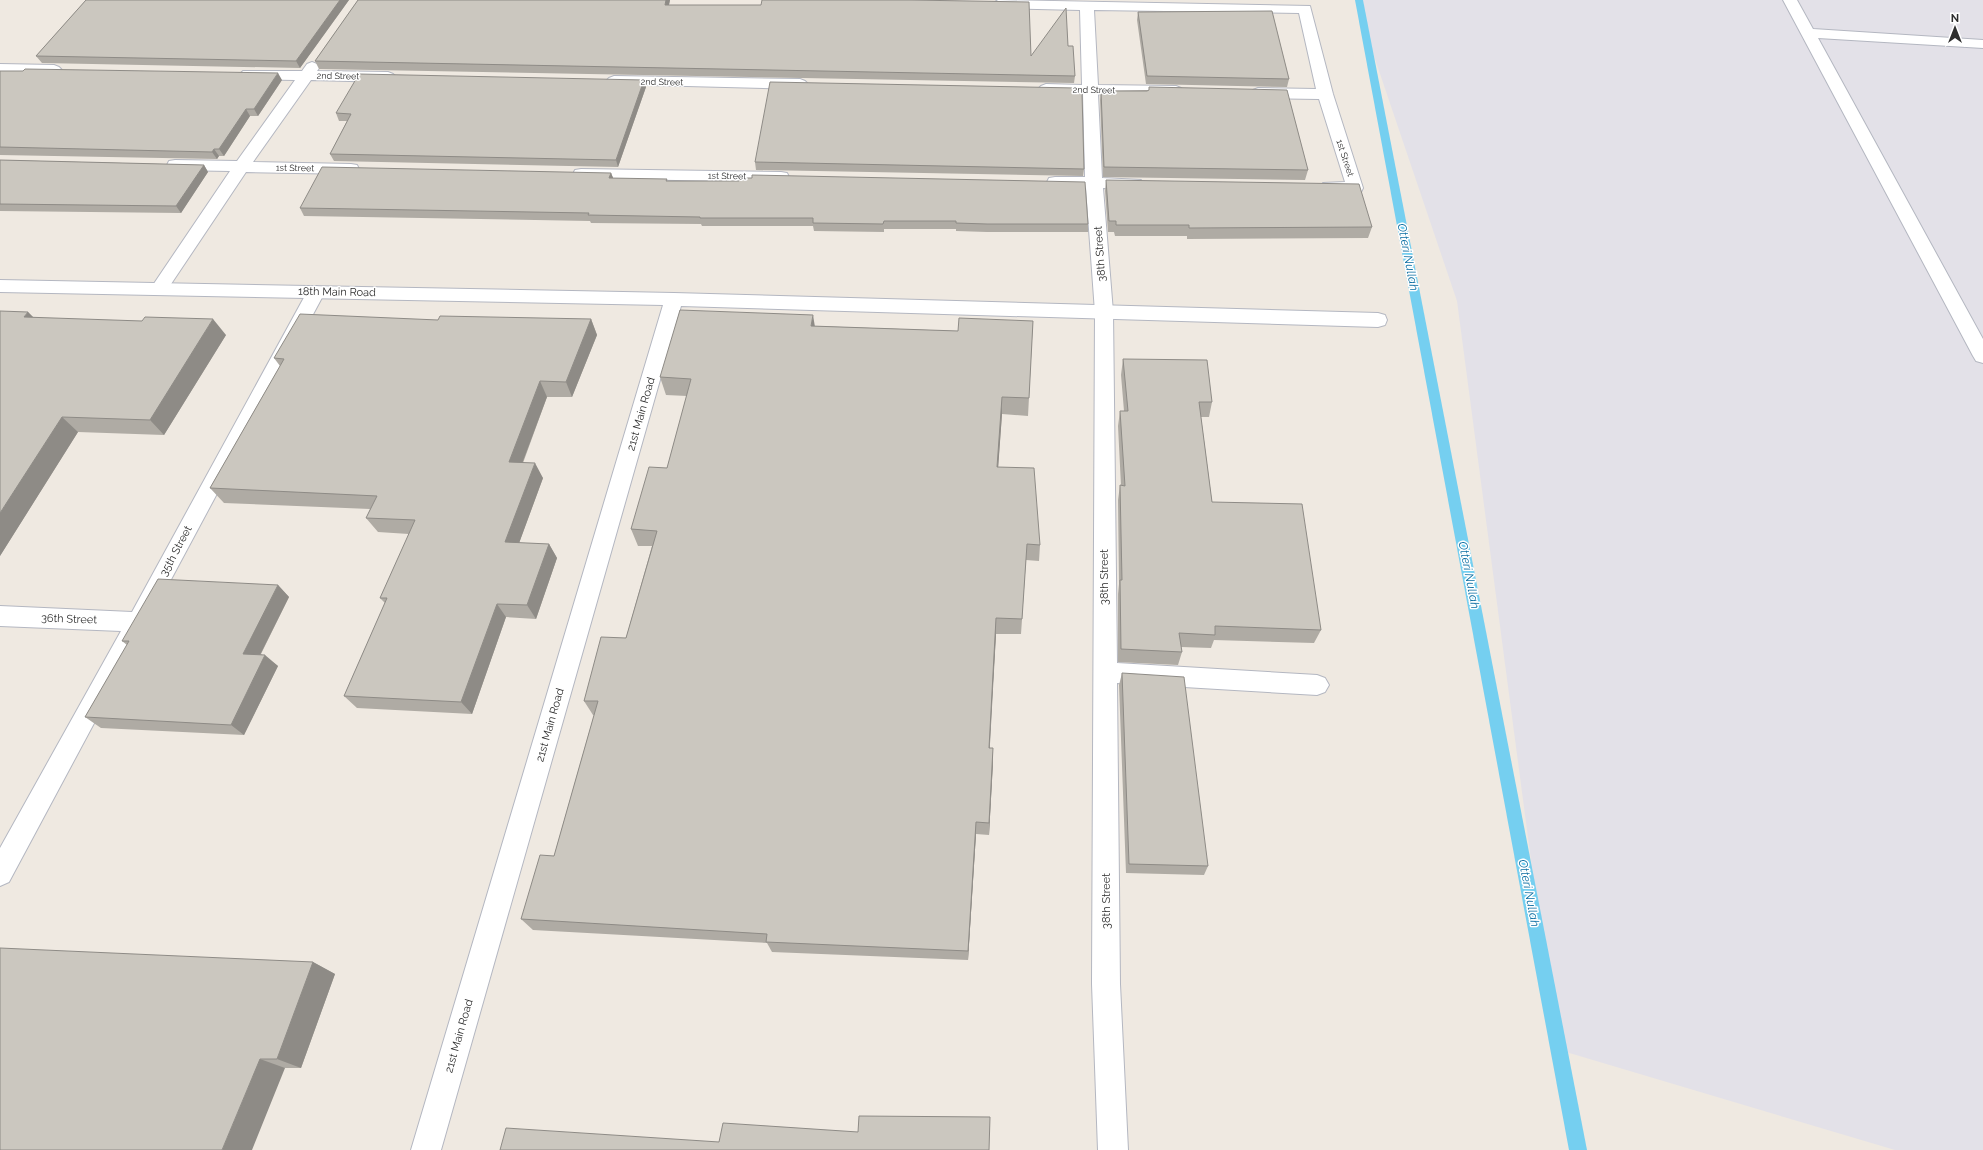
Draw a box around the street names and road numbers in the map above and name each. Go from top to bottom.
street label: 2nd Street [317,71,359,81]
street label: 2nd Street [641,77,683,87]
street label: 2nd Street [1073,85,1115,95]
street label: 1st Street [1334,138,1356,178]
street label: 1st Street [276,163,314,173]
street label: 1st Street [708,171,746,181]
street label: 38th Street [1092,225,1108,282]
street label: 18th Main Road [298,285,376,299]
street label: 21st Main Road [624,376,658,452]
street label: 35th Street [157,523,195,578]
street label: 38th Street [1098,549,1111,605]
street label: 36th Street [41,612,97,626]
street label: 21st Main Road [533,687,567,763]
street label: 38th Street [1100,873,1113,929]
street label: 21st Main Road [442,998,476,1074]

